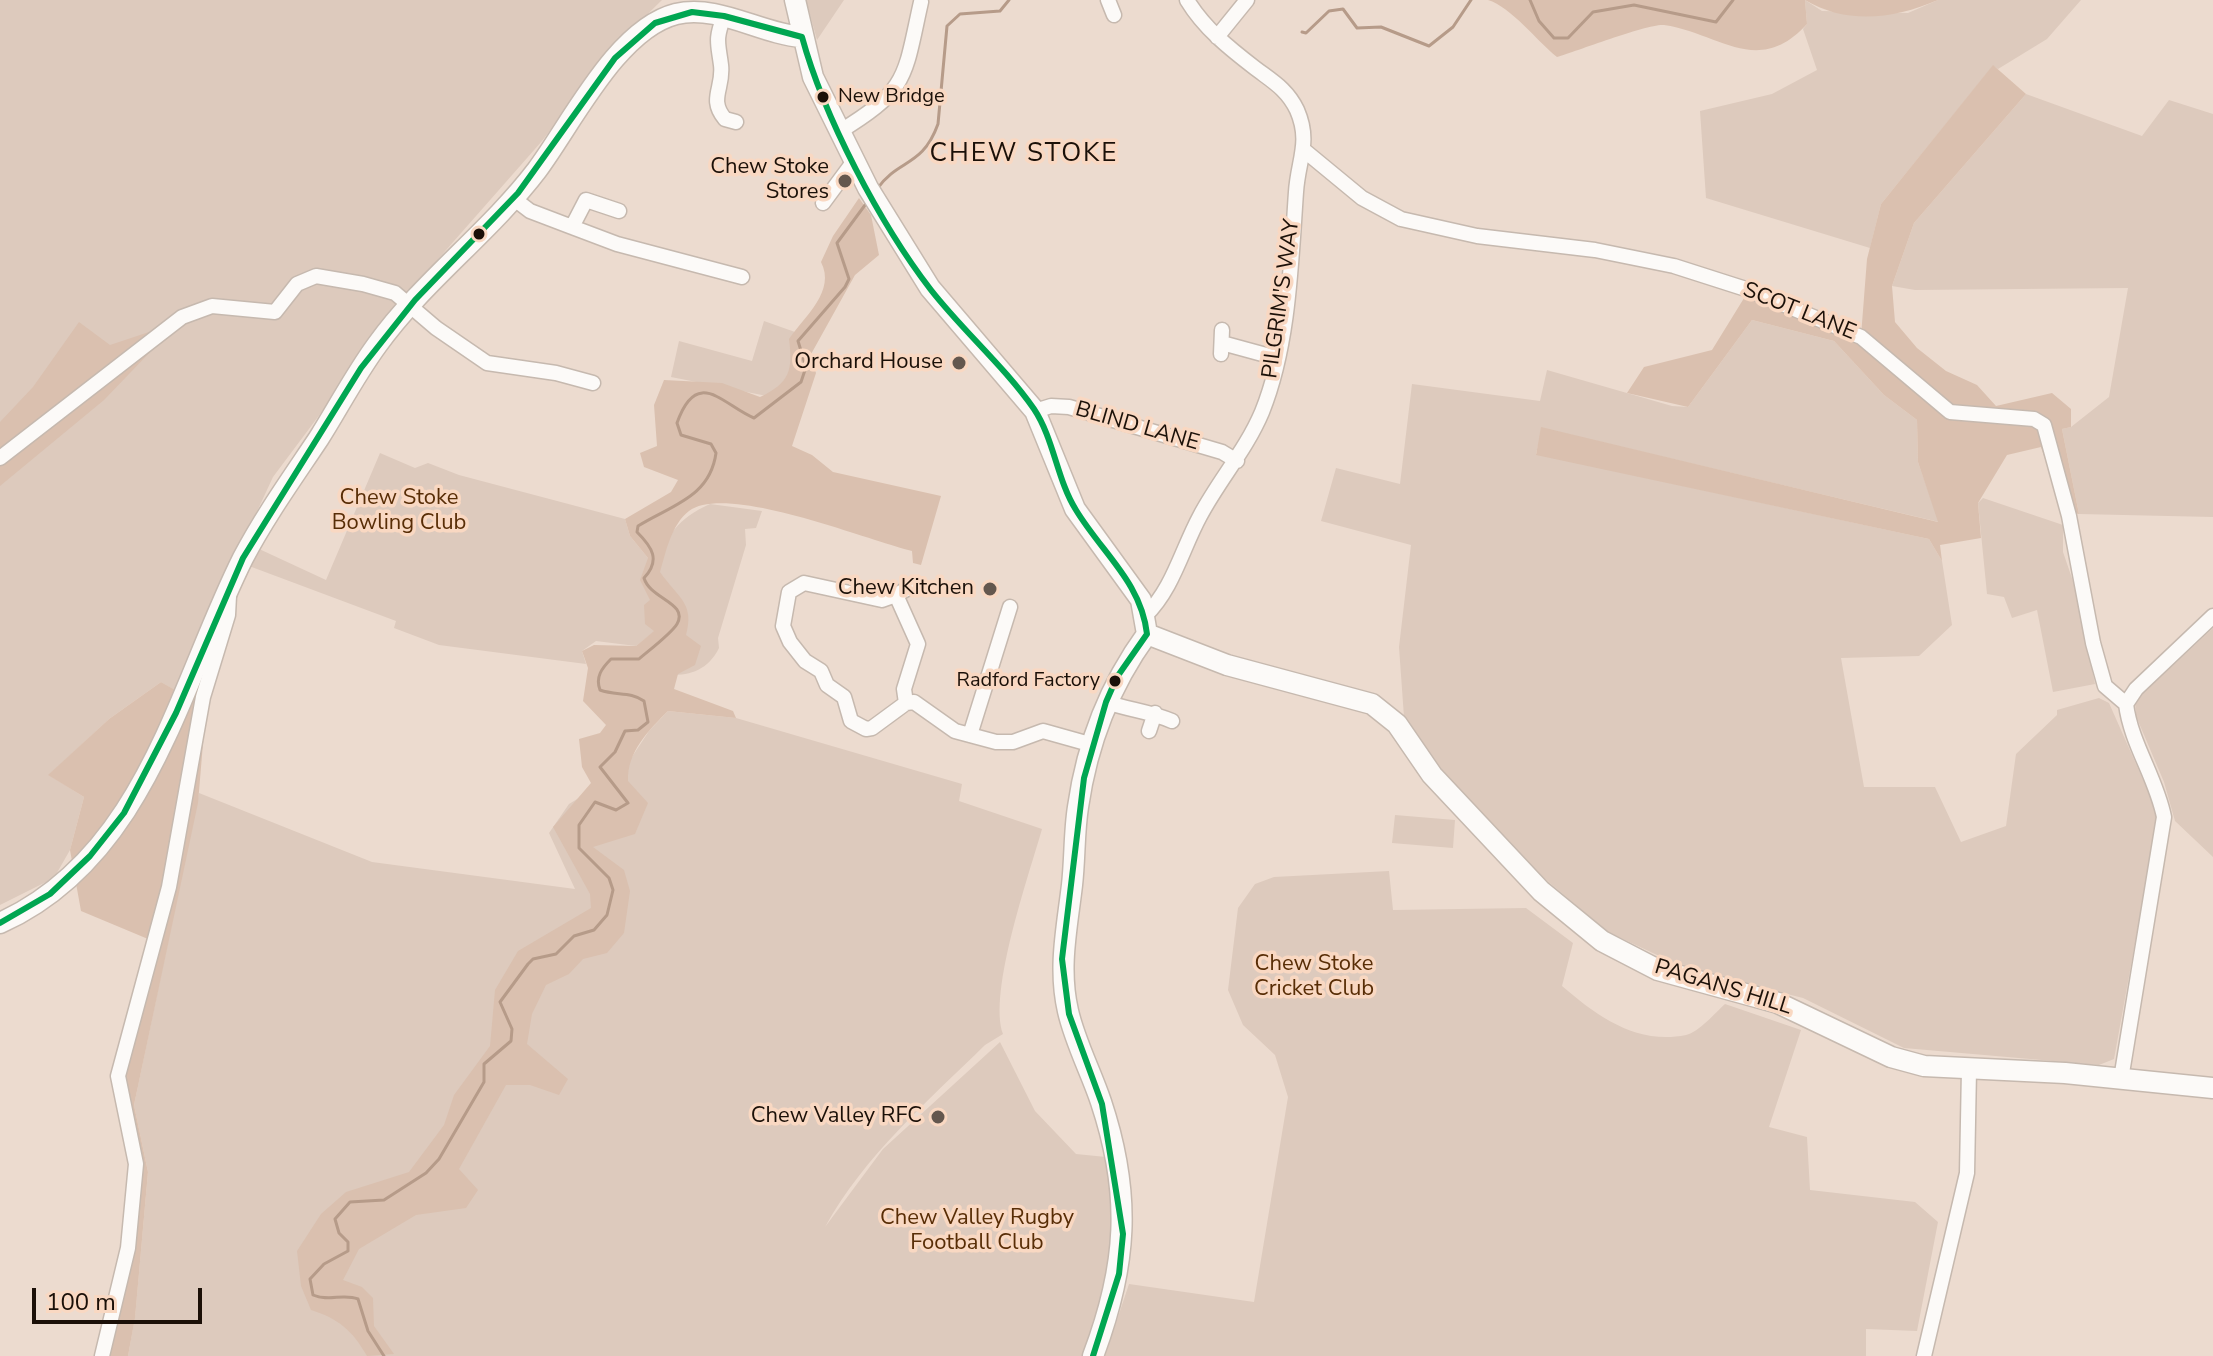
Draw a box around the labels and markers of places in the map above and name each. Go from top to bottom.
place label: New Bridge [838,85,945,109]
marker: New Bridge [815,89,831,105]
place label: Chew Stoke Stores [710,155,829,206]
marker: Chew Stoke Stores [836,172,854,190]
unlabelled marker [471,226,487,242]
place label: Orchard House [794,350,943,376]
marker: Orchard House [950,354,968,372]
place label: Chew Kitchen [838,576,974,602]
marker: Chew Kitchen [981,580,999,598]
place label: Radford Factory [957,669,1100,693]
marker: Radford Factory [1107,673,1123,689]
place label: Chew Valley RFC [751,1104,922,1130]
marker: Chew Valley RFC [929,1108,947,1126]

